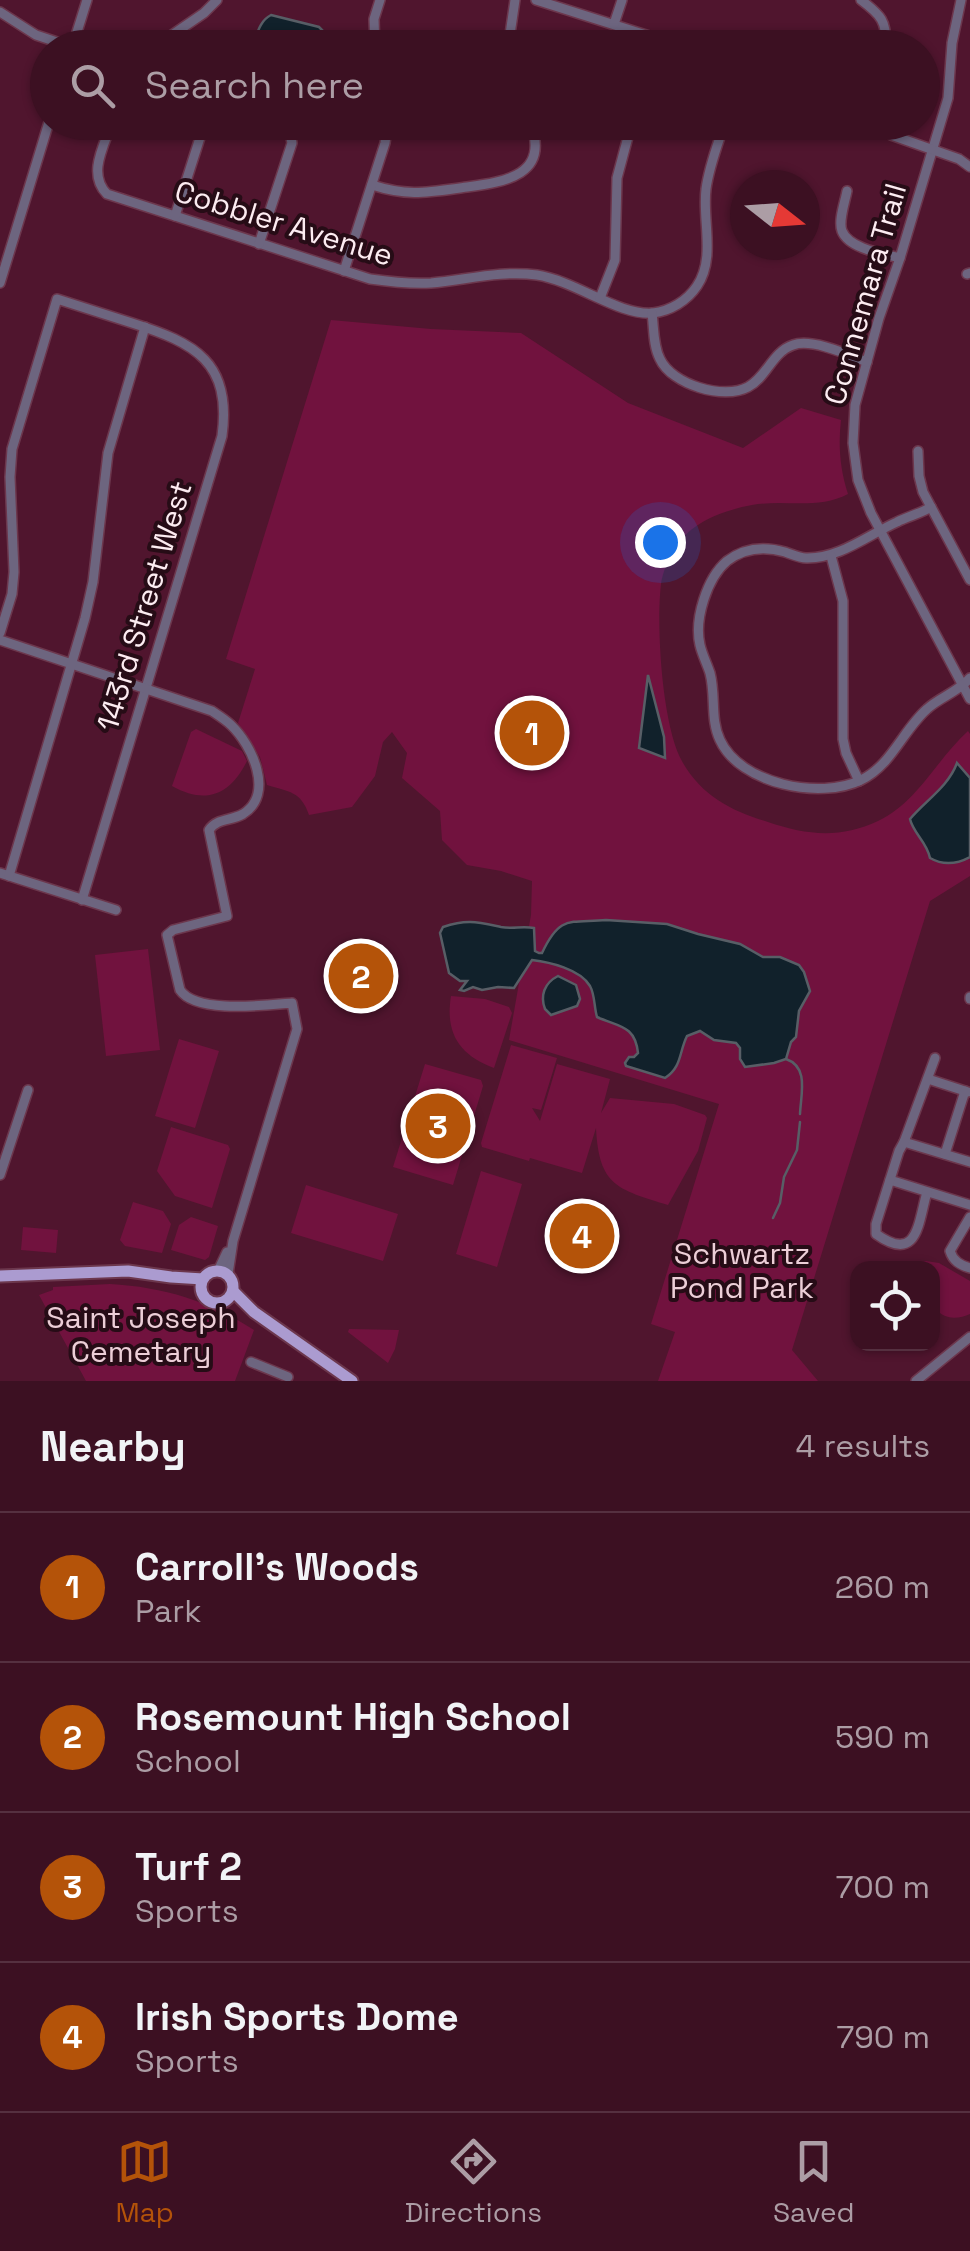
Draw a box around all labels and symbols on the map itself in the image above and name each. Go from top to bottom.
north arrow [730,170,820,260]
street label: Cobbler Avenue [170,171,398,275]
street label: Connemara Trail [815,179,915,409]
street label: 143rd Street West [87,476,201,736]
your location [635,517,686,568]
pin: 1 [500,696,564,770]
pin: 2 [328,938,394,1014]
pin: 3 [406,1088,470,1164]
pin: 4 [550,1198,614,1274]
park label: Schwartz Pond Park [670,1234,814,1307]
park label: Saint Joseph Cemetary [46,1298,236,1371]

